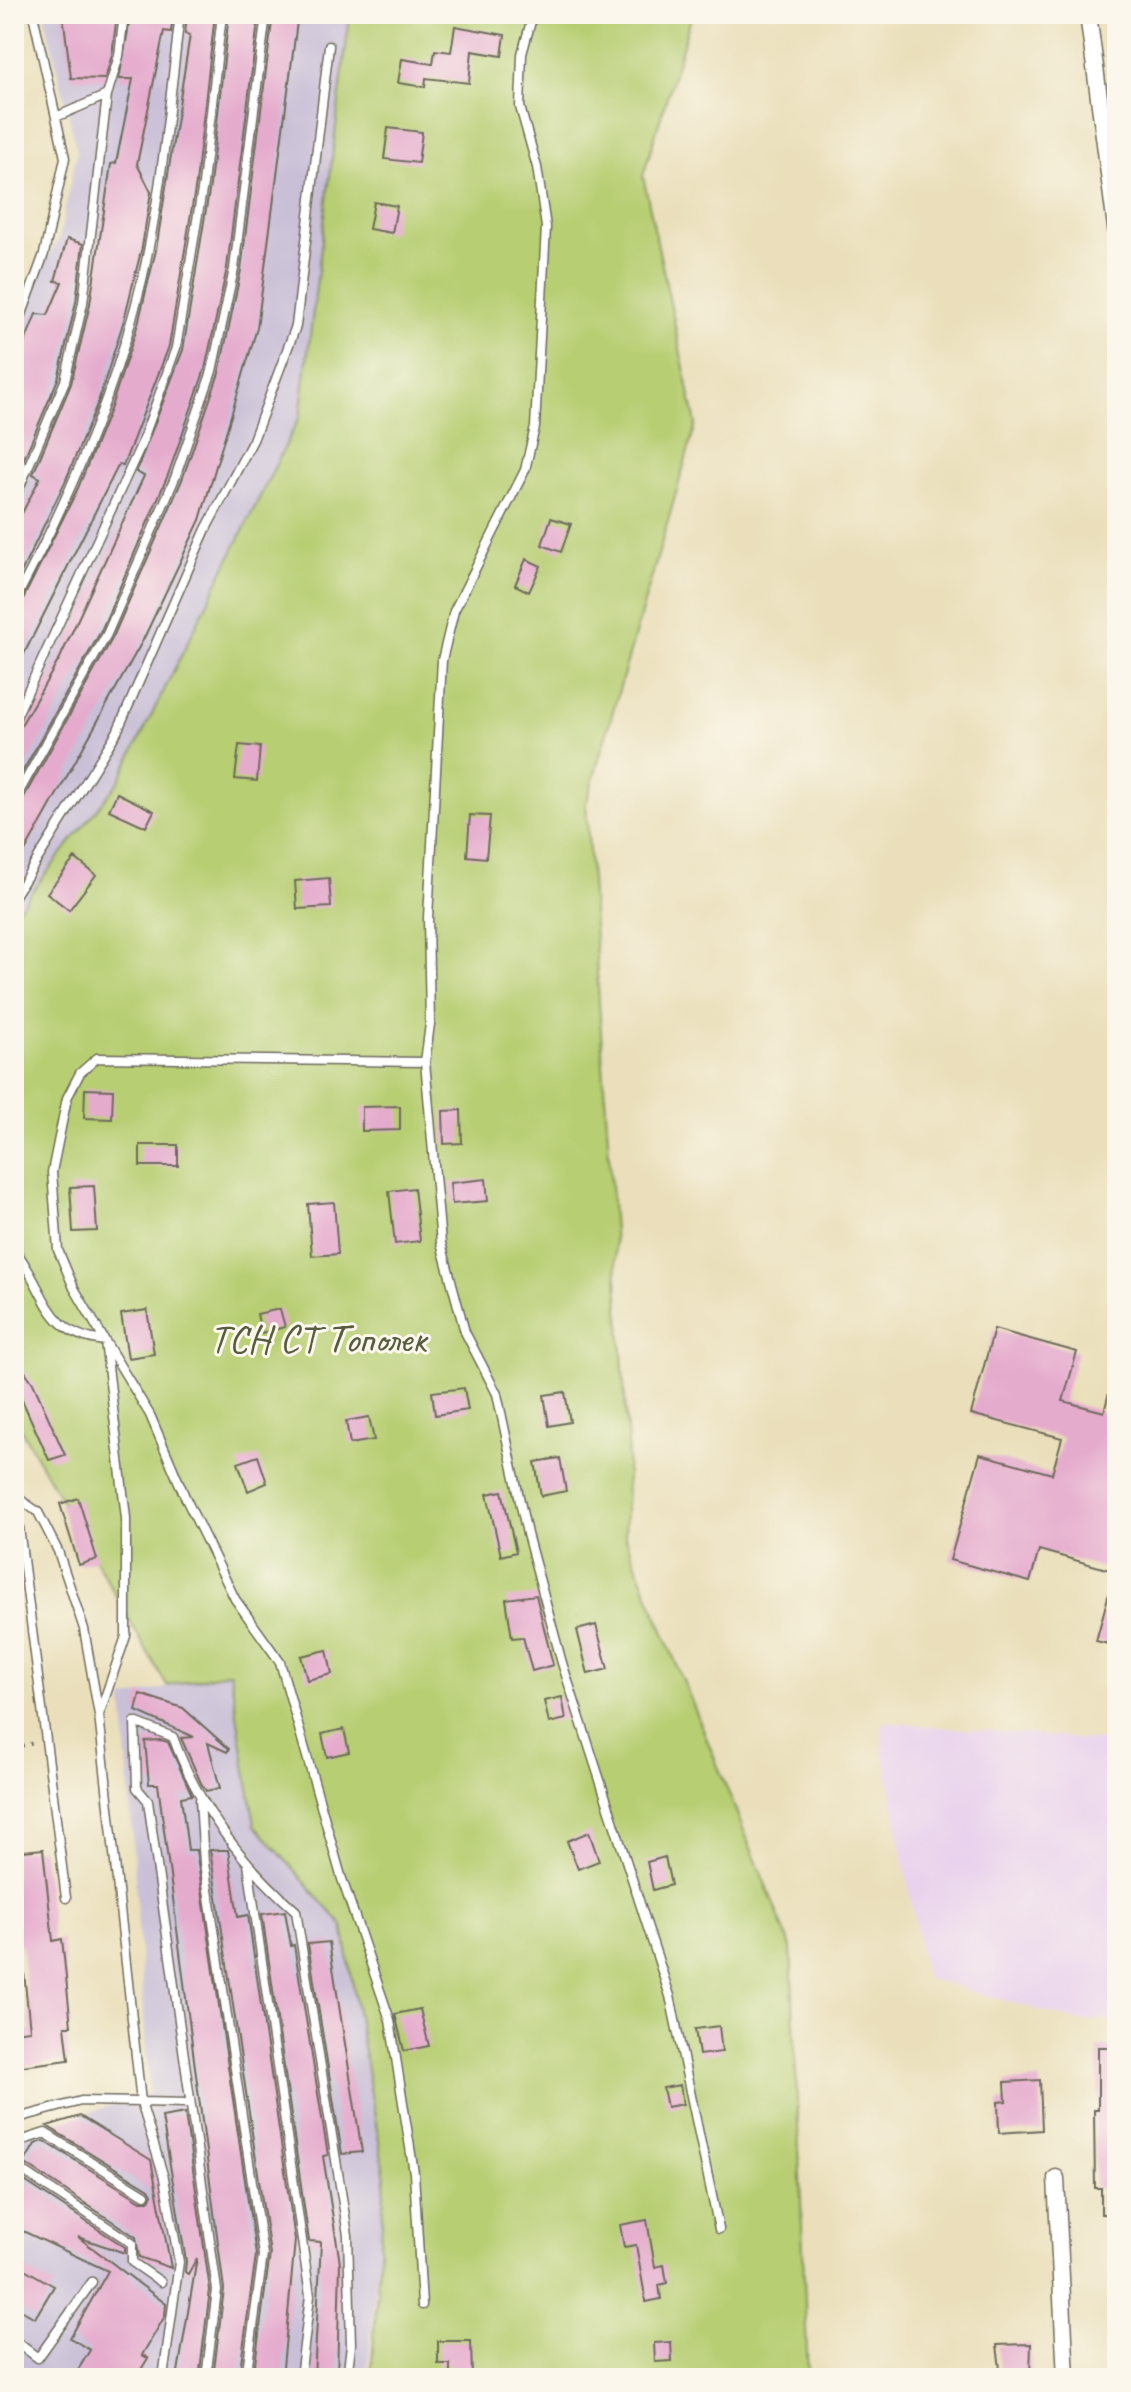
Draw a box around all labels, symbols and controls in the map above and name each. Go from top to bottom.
park label: ТСН СТ Тополек [210,1314,429,1364]

